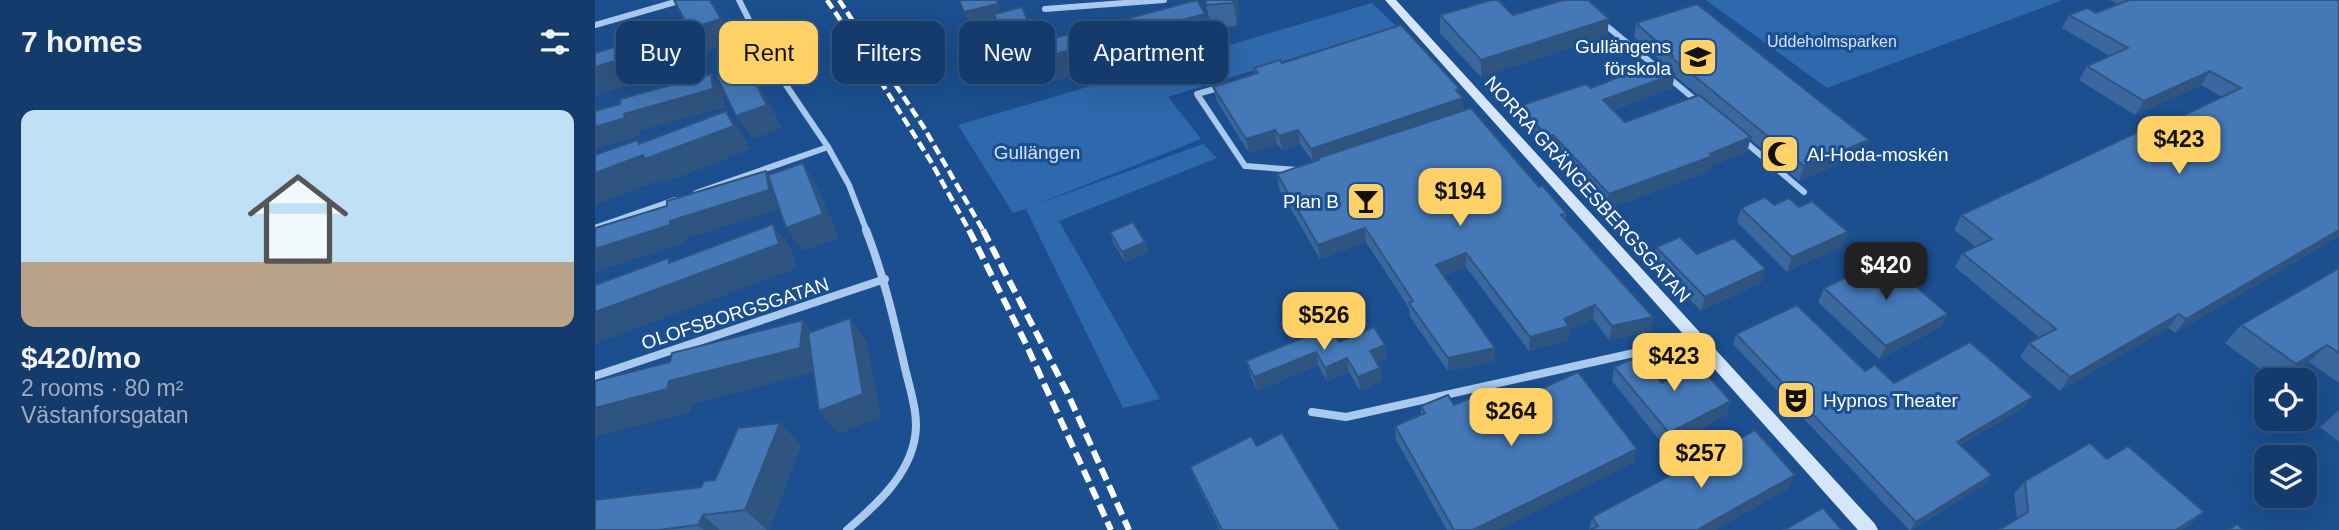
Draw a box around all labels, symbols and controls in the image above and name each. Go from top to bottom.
chip: Buy [616,21,705,84]
chip: Rent [719,21,818,84]
chip: Filters [832,21,945,84]
chip: New [959,21,1055,84]
chip: Apartment [1069,21,1228,84]
icon: filters [536,23,574,61]
text: 7 homes [21,25,143,58]
park label: Uddeholmsparken [1767,33,1897,50]
place label: Gullängens förskola [1575,36,1671,79]
school or university icon: Gullängens förskola [1677,36,1719,78]
street label: NORRA GRÄNGESBERGSGATAN [1480,72,1695,307]
pin: $423 [2138,116,2220,176]
text: $423 [2153,126,2205,152]
mosque icon: Al-Hoda-moskén [1759,133,1801,175]
park label: Gullängen [994,142,1080,163]
place label: Al-Hoda-moskén [1807,144,1949,165]
icon: home [235,156,361,282]
pin: $194 [1419,168,1501,228]
text: $194 [1434,178,1486,204]
bar icon: Plan B [1345,180,1387,222]
place label: Plan B [1283,191,1339,212]
pin: $420 [1845,243,1927,302]
text: $420 [1860,252,1912,278]
street label: OLOFSBORGSGATAN [639,273,831,354]
pin: $526 [1283,292,1365,352]
text: $526 [1298,302,1350,328]
pin: $423 [1633,334,1715,393]
text: $420/mo [21,341,141,374]
text: $423 [1648,343,1700,369]
map controls [2254,368,2317,508]
button: locate [2254,368,2317,431]
text: 2 rooms · 80 m² [21,375,183,401]
theatre icon: Hypnos Theater [1775,379,1817,421]
pin: $264 [1470,388,1552,448]
place label: Hypnos Theater [1823,390,1959,411]
text: $264 [1485,398,1537,424]
text: Västanforsgatan [21,402,189,428]
pin: $257 [1660,430,1742,490]
text: $257 [1675,440,1727,466]
button: layers [2254,445,2317,508]

